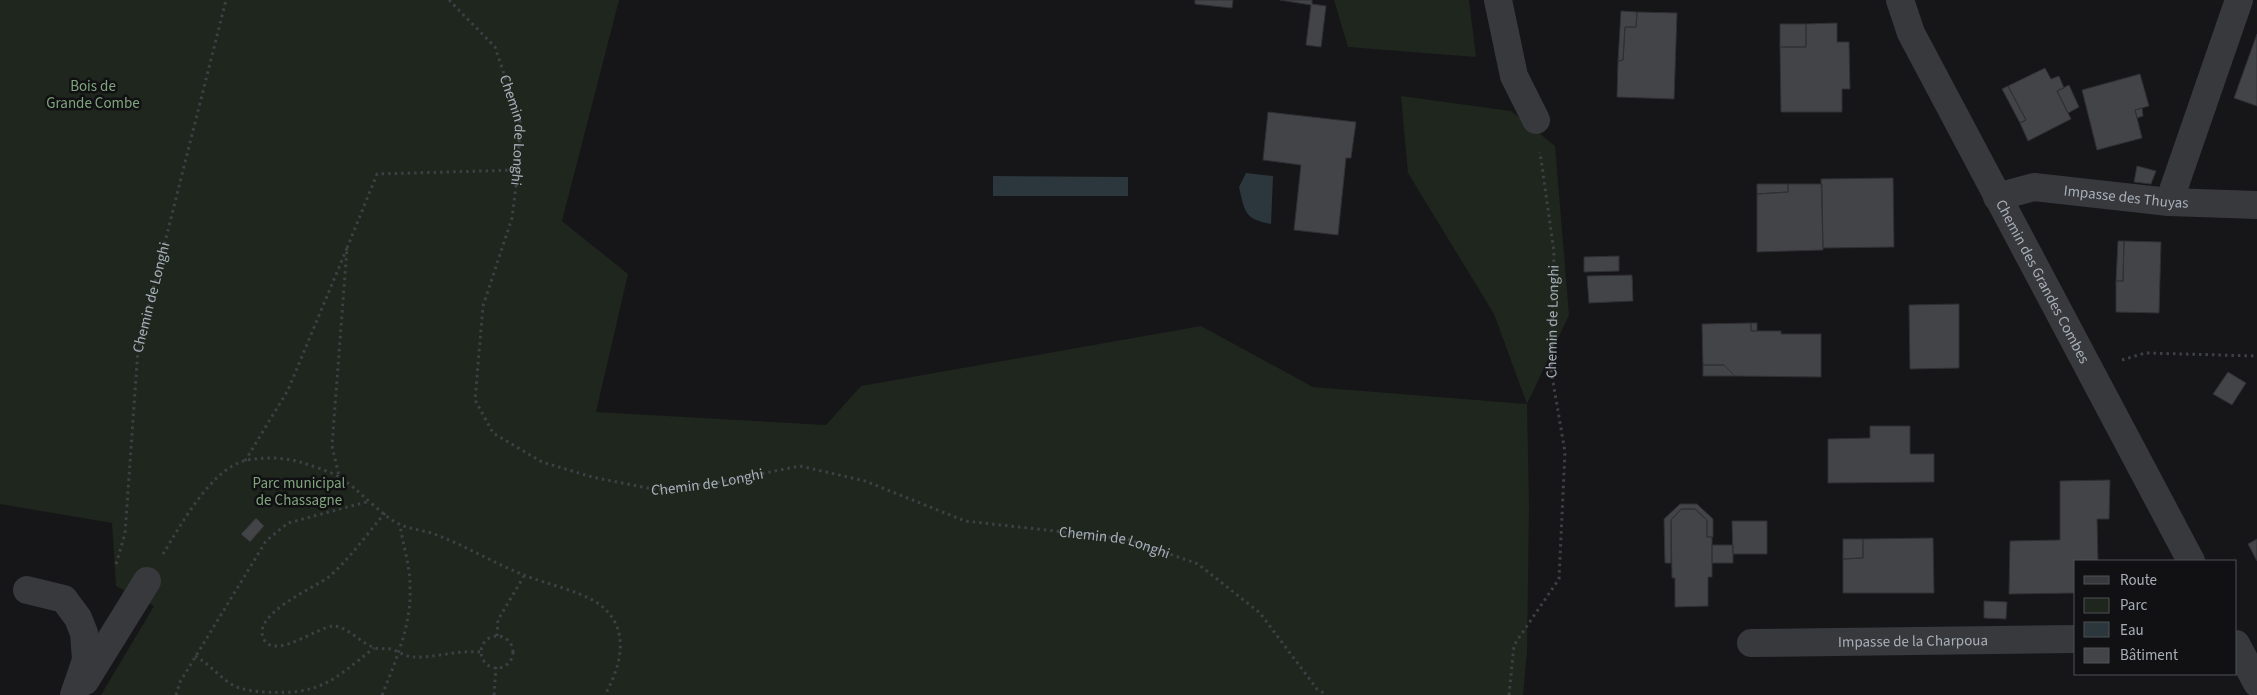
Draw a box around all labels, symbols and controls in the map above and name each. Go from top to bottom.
street label: Chemin de Longhi [494,72,530,187]
park label: Bois de Grande Combe [46,76,140,114]
street label: Impasse des Thuyas [2063,180,2189,214]
street label: Chemin des Grandes Combes [1990,196,2094,367]
street label: Chemin de Longhi [127,240,176,355]
street label: Chemin de Longhi [1541,265,1565,380]
street label: Chemin de Longhi [649,464,765,501]
park label: Parc municipal de Chassagne [253,473,346,511]
street label: Chemin de Longhi [1058,522,1173,564]
legend [2074,560,2237,675]
text: Route [2120,570,2157,591]
text: Parc [2120,595,2147,616]
text: Eau [2120,620,2144,641]
street label: Impasse de la Charpoua [1838,630,1988,653]
text: Bâtiment [2120,645,2178,666]

